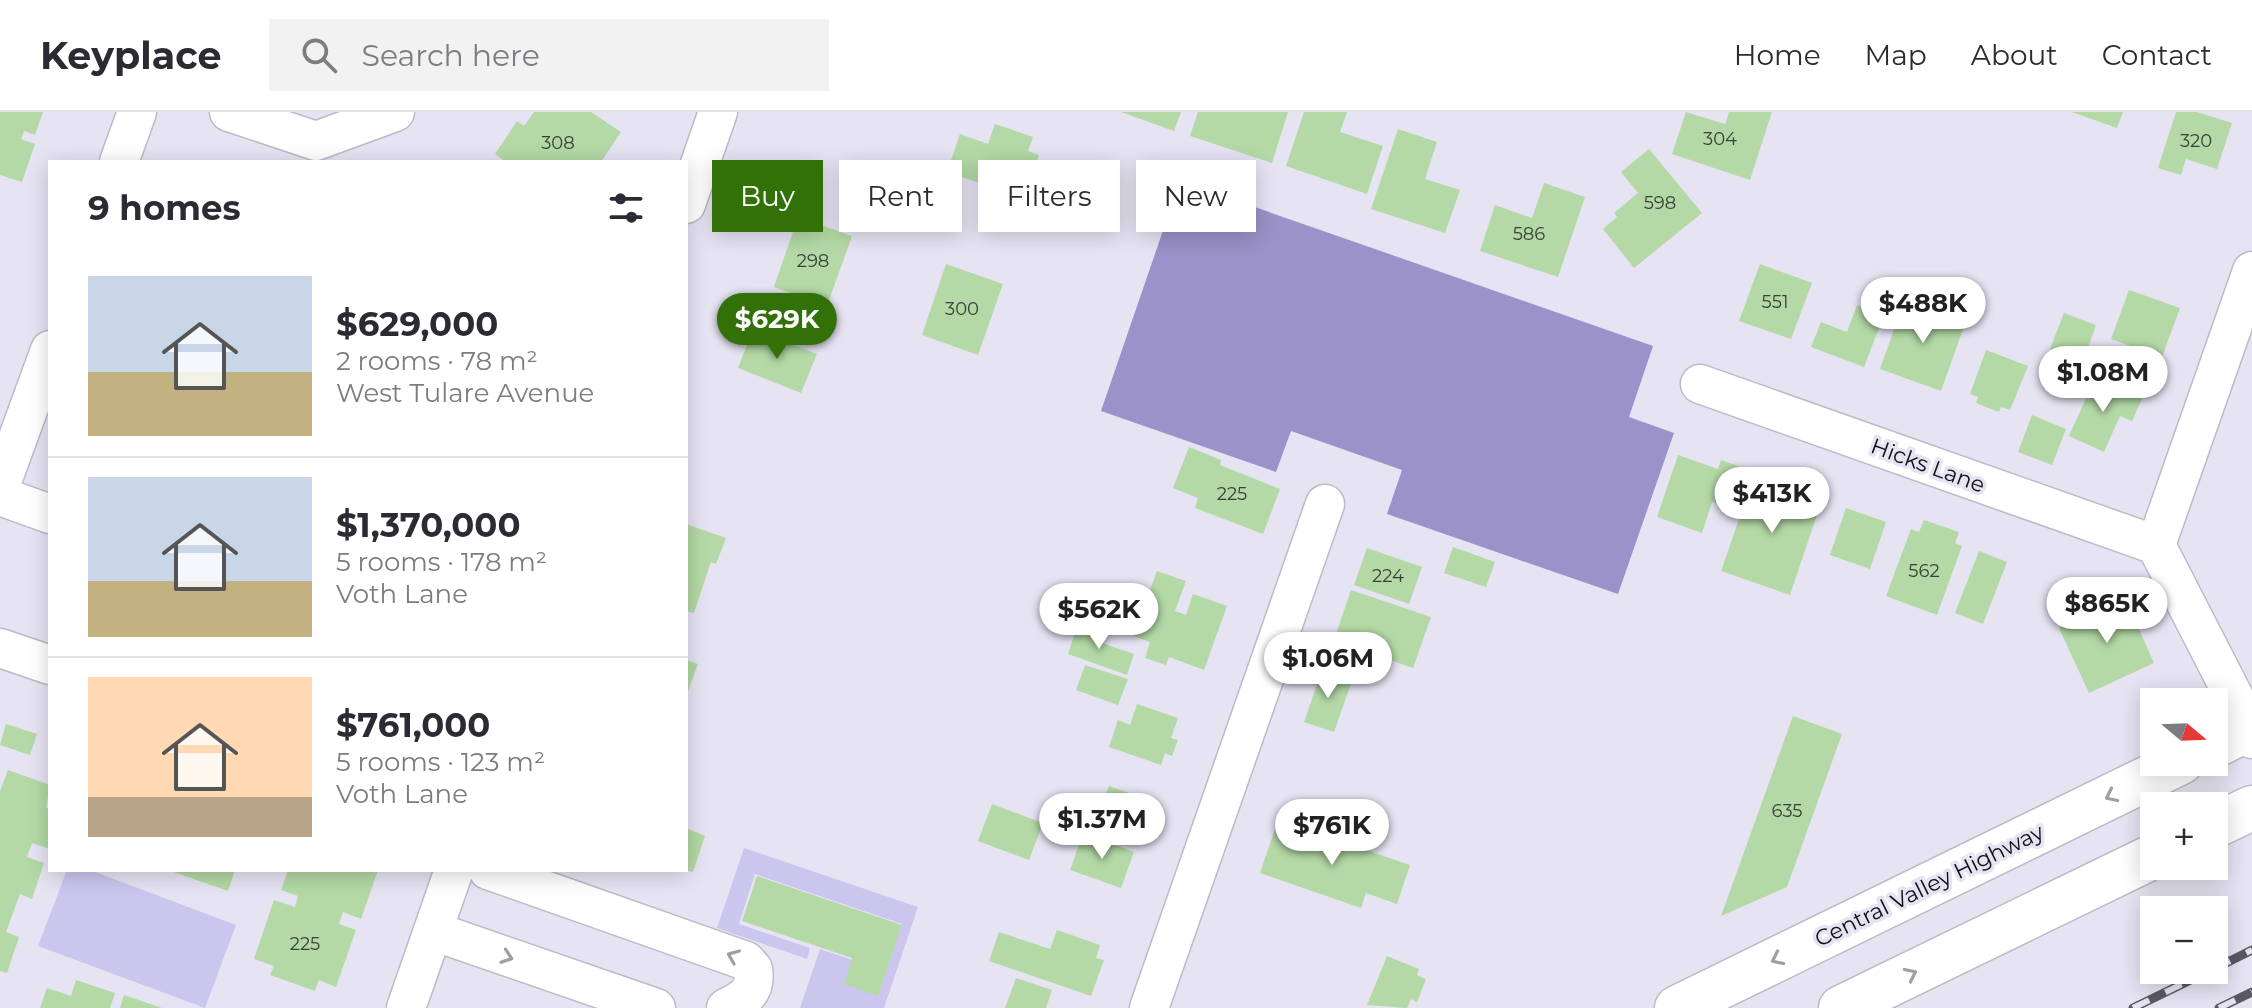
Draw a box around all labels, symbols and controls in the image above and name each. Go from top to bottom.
search box [269,19,829,91]
text: Keyplace [40,32,221,79]
icon: search [297,33,341,77]
text: Search here [361,37,540,74]
text: Home [1734,38,1821,72]
text: Map [1865,38,1927,72]
text: About [1971,38,2058,72]
text: Contact [2102,38,2212,72]
house number: 304 [1703,128,1737,150]
house number: 320 [2180,130,2212,152]
house number: 308 [541,132,575,154]
chip: Buy [712,160,823,232]
chip: Rent [839,160,962,232]
chip: Filters [978,160,1120,232]
chip: New [1136,160,1256,232]
icon: filters [604,186,648,230]
text: 9 homes [88,187,241,229]
house number: 598 [1644,192,1676,214]
house number: 586 [1513,223,1545,245]
house number: 298 [797,250,829,272]
pin: $488K [1867,277,1979,345]
text: $488K [1879,287,1967,319]
house number: 551 [1762,291,1788,313]
pin: $629K [721,293,833,361]
house number: 300 [945,298,979,320]
text: $629,000 [336,303,498,345]
text: $629K [735,303,819,335]
icon: home [152,308,248,404]
text: 2 rooms · 78 m² [336,345,538,377]
pin: $1.08M [2038,346,2168,414]
text: $1.08M [2057,356,2149,388]
text: West Tulare Avenue [336,377,594,409]
street label: Hicks Lane [1867,432,1989,499]
pin: $413K [1716,467,1828,535]
text: $413K [1733,477,1811,509]
house number: 225 [1217,483,1247,505]
text: $1,370,000 [336,504,521,546]
icon: home [152,509,248,605]
text: 5 rooms · 178 m² [336,546,547,578]
house number: 562 [1908,560,1940,582]
house number: 224 [1372,565,1404,587]
pin: $865K [2051,577,2163,645]
text: Voth Lane [336,578,468,610]
pin: $562K [1043,583,1155,651]
text: $865K [2064,587,2150,619]
text: $562K [1057,593,1141,625]
pin: $1.06M [1263,632,1393,700]
text: $1.06M [1282,642,1374,674]
north arrow [2140,688,2228,776]
map controls [2140,688,2228,984]
text: $761,000 [336,704,490,746]
icon: home [152,709,248,805]
text: 5 rooms · 123 m² [336,746,545,778]
text: Voth Lane [336,778,468,810]
one-way arrow [2105,786,2120,802]
button: + [2140,792,2228,880]
pin: $1.37M [1037,793,1167,861]
pin: $761K [1276,799,1388,867]
house number: 635 [1771,800,1803,822]
text: $1.37M [1057,803,1147,835]
text: $761K [1293,809,1371,841]
street label: Central Valley Highway [1810,818,2048,953]
button: − [2140,896,2228,984]
house number: 225 [290,933,320,955]
one-way arrow [499,947,513,963]
one-way arrow [727,949,741,966]
one-way arrow [1770,949,1785,965]
one-way arrow [1903,968,1918,984]

